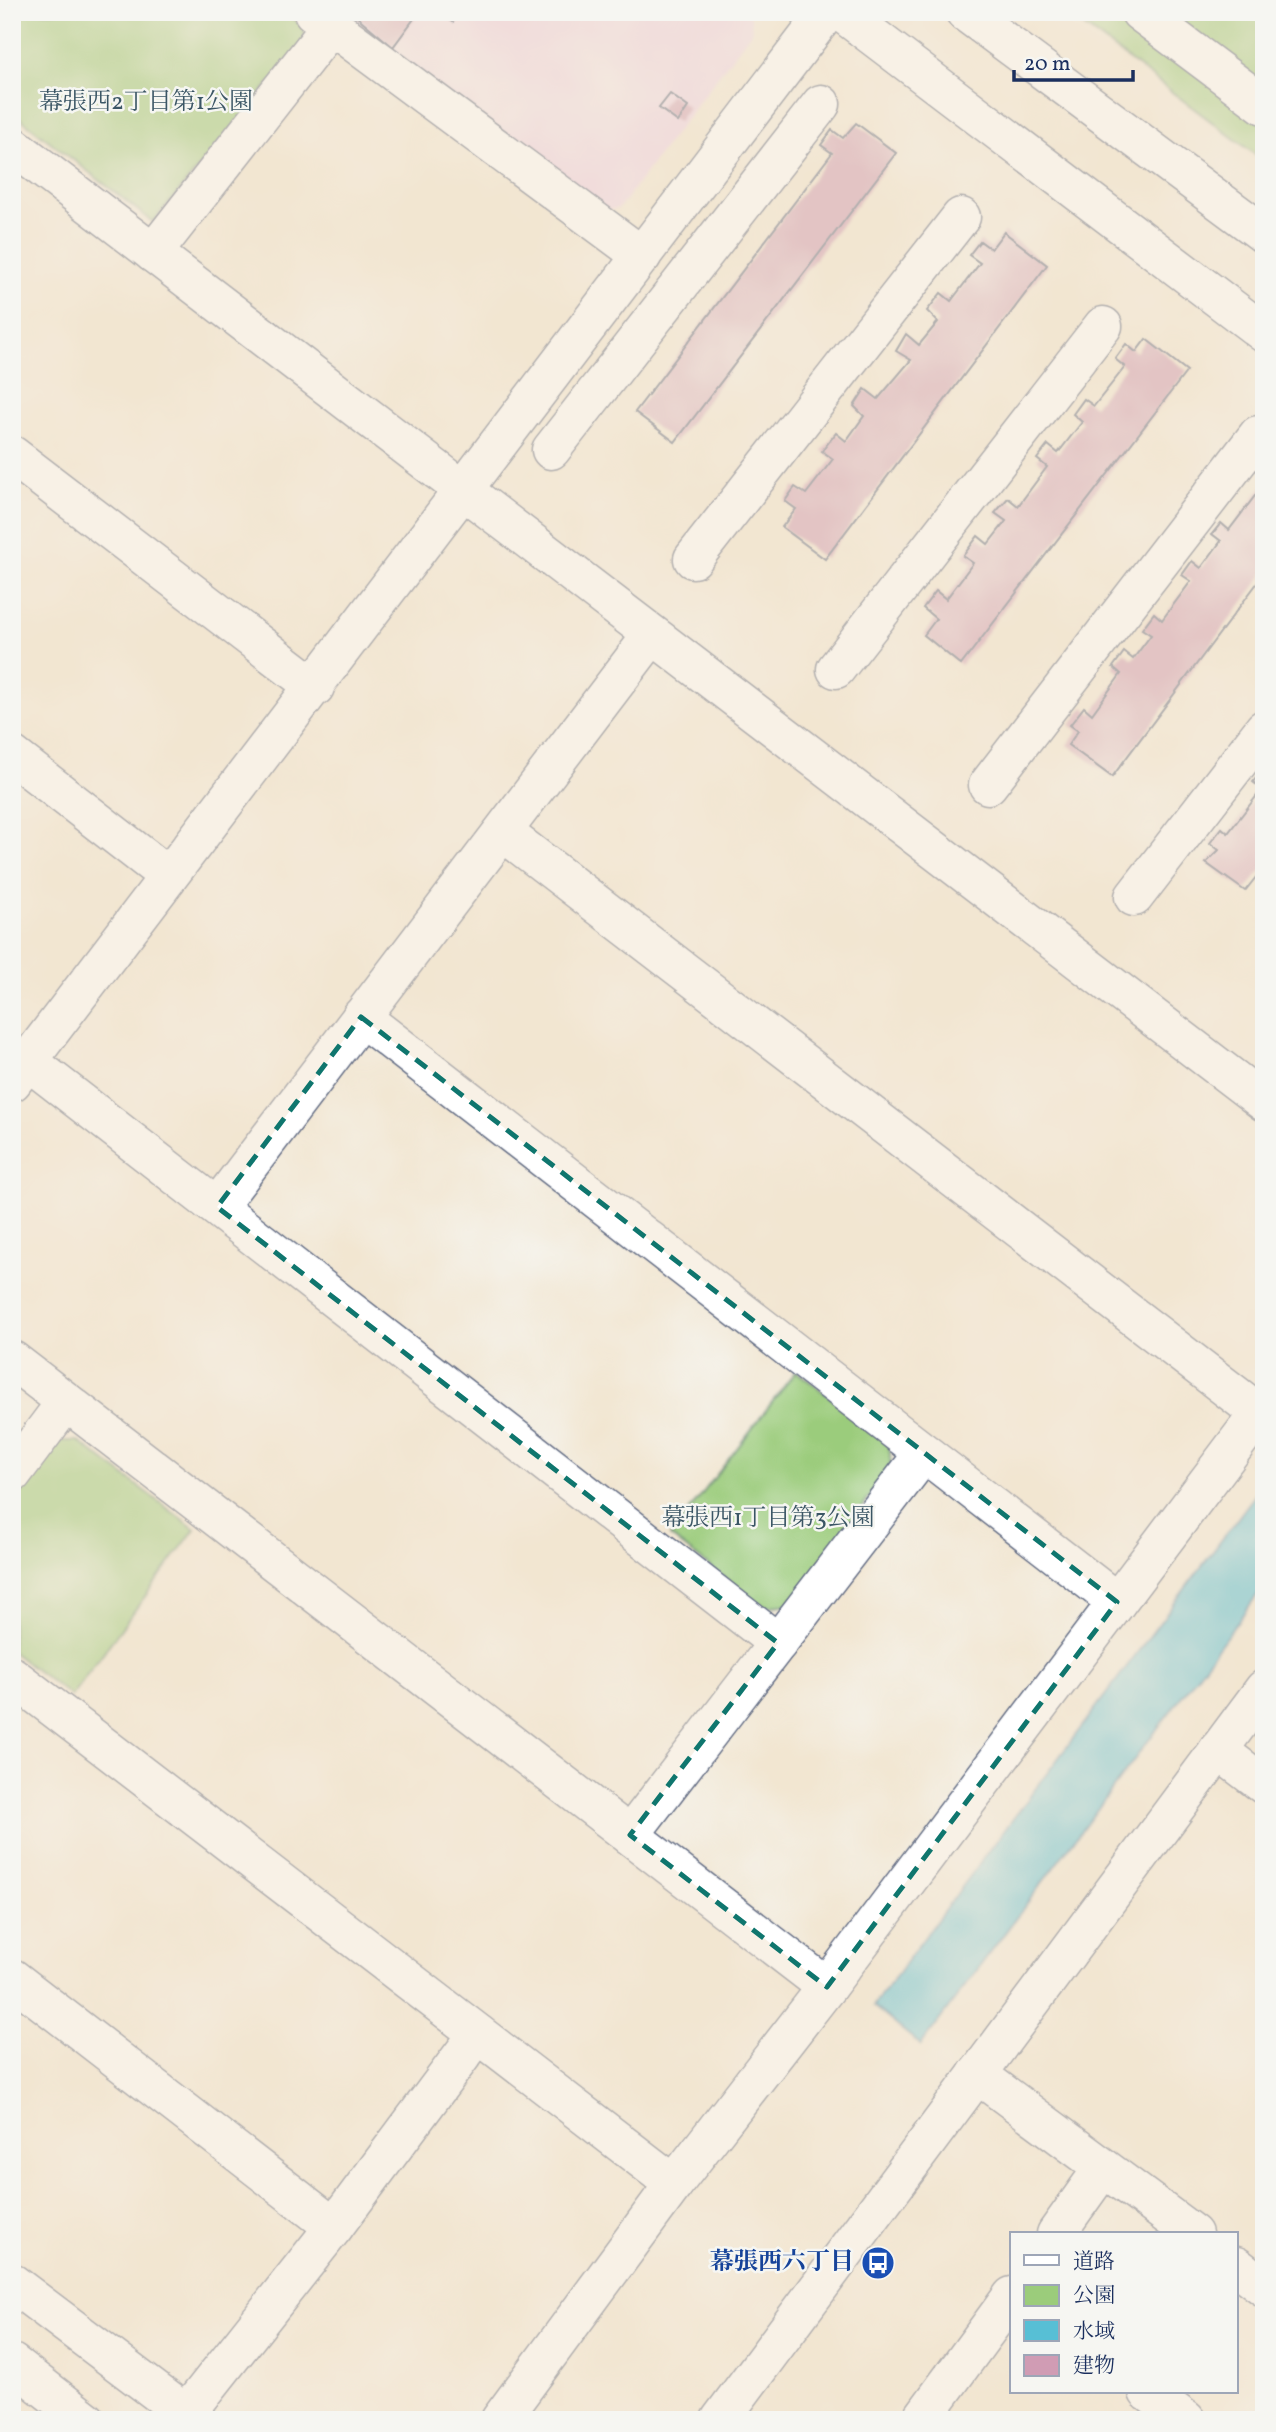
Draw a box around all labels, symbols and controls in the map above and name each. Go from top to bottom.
scale bar [1014,38,1132,82]
text: 20 m [1024,50,1070,79]
park label: 幕張西2丁目第1公園 [39,86,253,120]
park label: 幕張西1丁目第3公園 [661,1502,875,1536]
legend [1010,2232,1238,2394]
bus stop icon: 幕張西六丁目 [859,2244,897,2282]
place label: 幕張西六丁目 [710,2246,854,2280]
text: 道路 [1073,2248,1115,2277]
text: 公園 [1073,2282,1115,2311]
text: 水域 [1073,2318,1115,2347]
text: 建物 [1073,2352,1115,2381]

